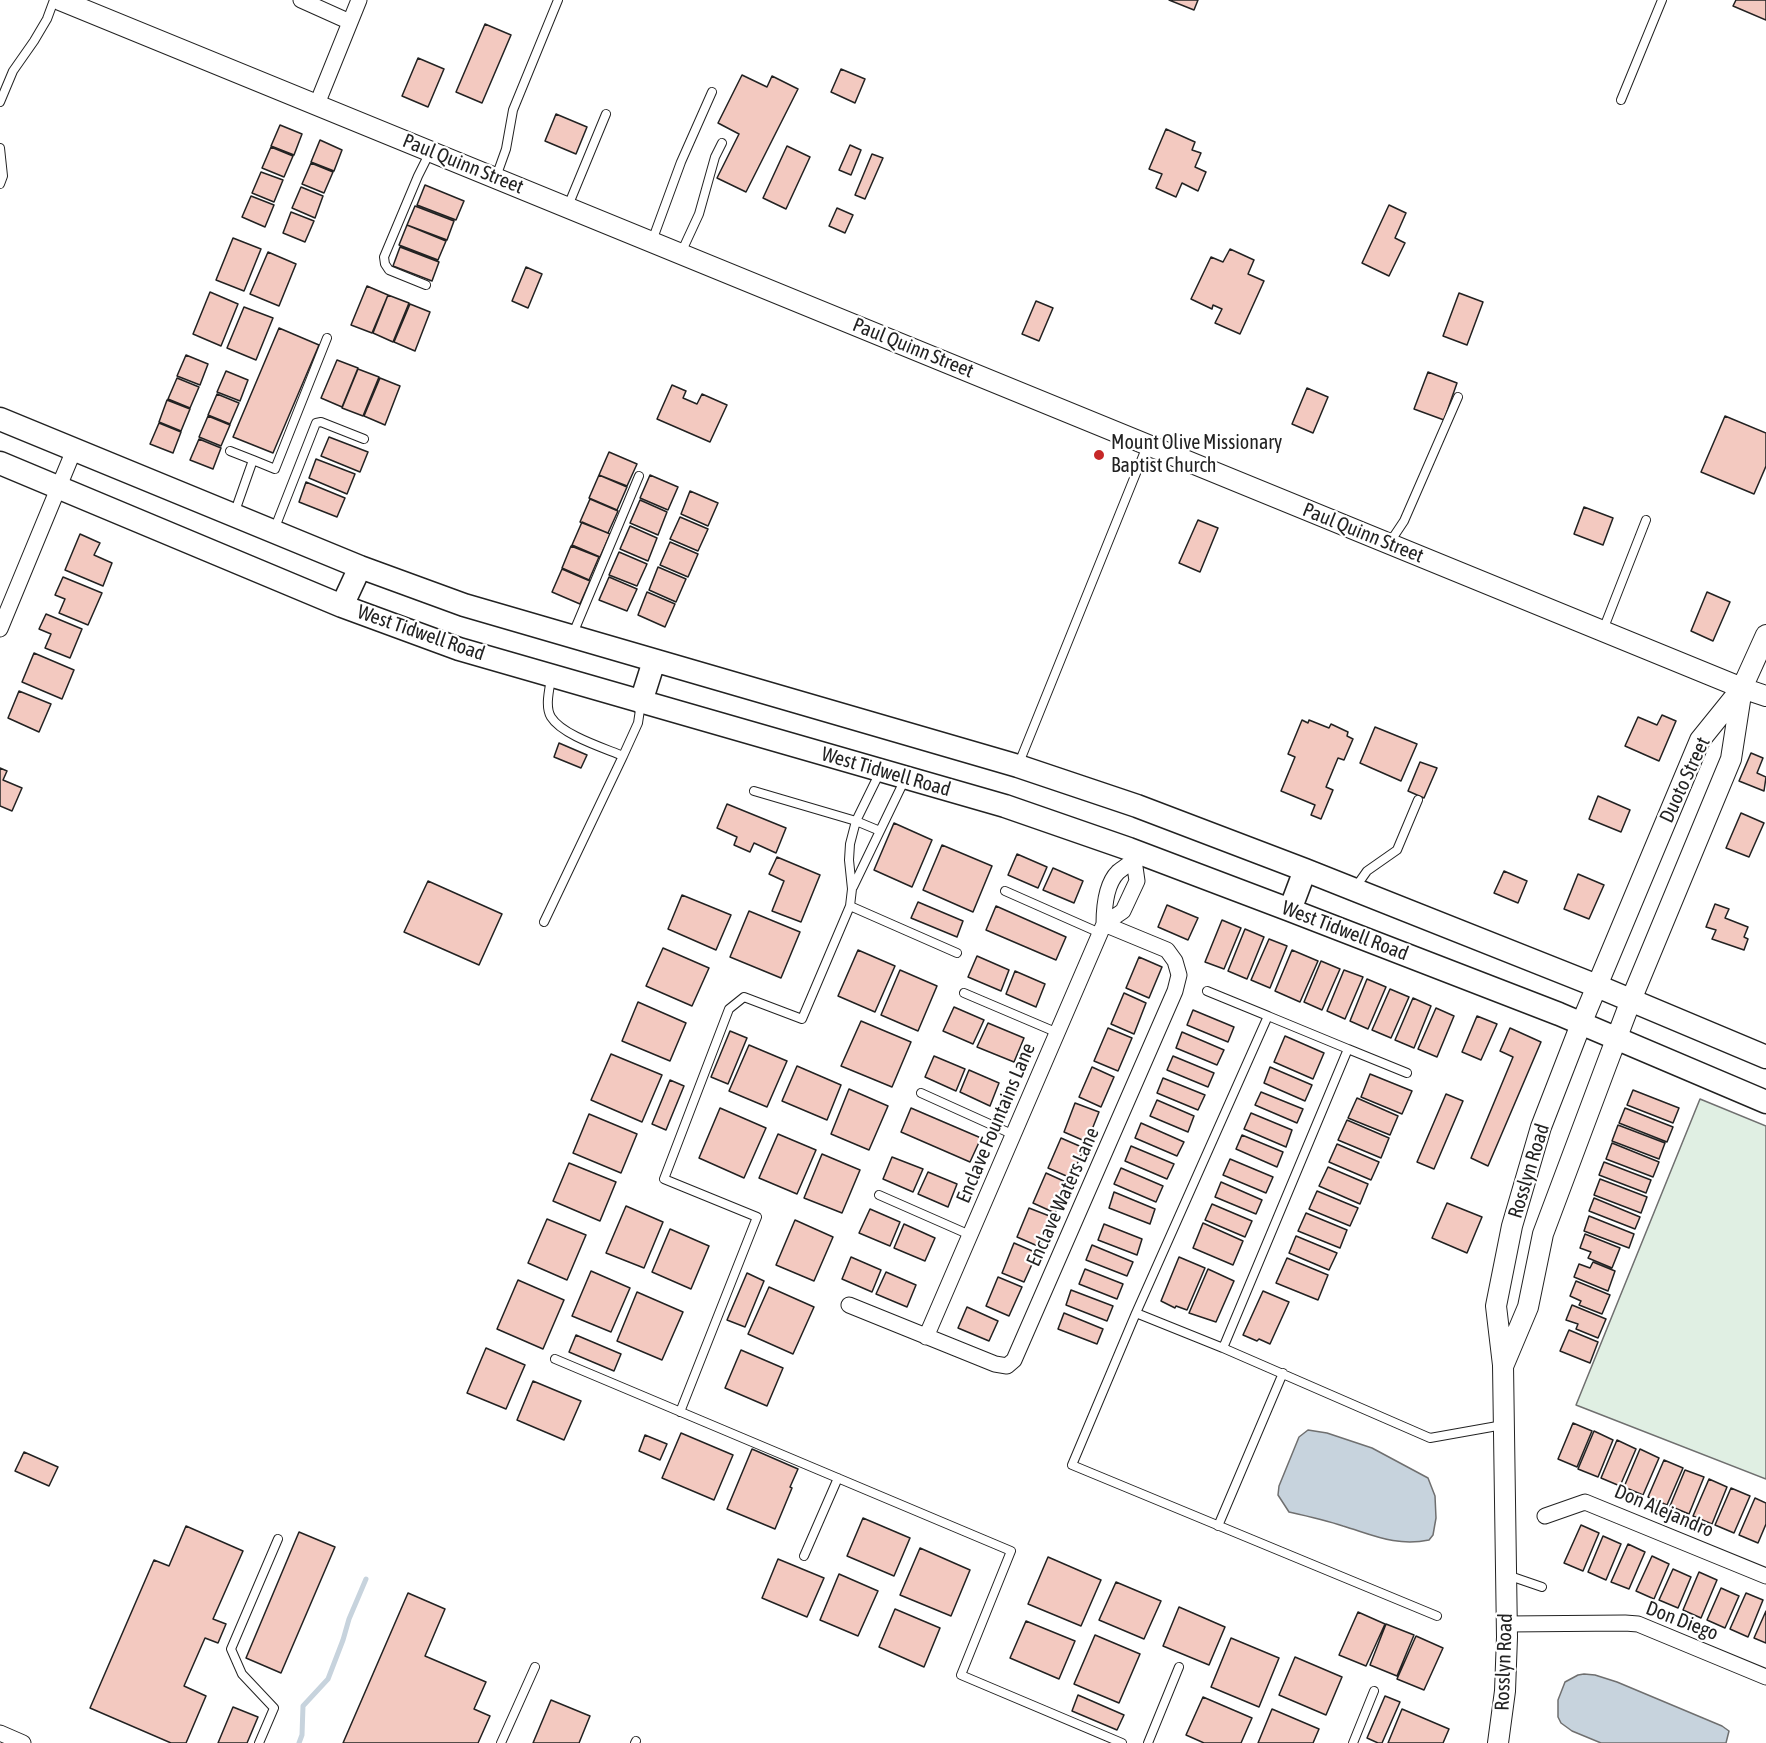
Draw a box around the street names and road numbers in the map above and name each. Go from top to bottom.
street label: Paul Quinn Street [399,129,527,199]
street label: Paul Quinn Street [849,313,977,383]
street label: Paul Quinn Street [1299,498,1427,568]
street label: West Tidwell Road [354,600,488,666]
street label: Duoto Street [1655,733,1715,827]
street label: West Tidwell Road [819,742,953,802]
street label: West Tidwell Road [1278,896,1412,966]
street label: Enclave Fountains Lane [951,1039,1041,1207]
street label: Rosslyn Road [1503,1121,1555,1221]
street label: Enclave Waters Lane [1022,1124,1104,1270]
street label: Don Alejandro [1611,1479,1717,1543]
street label: Don Diego [1642,1596,1722,1646]
street label: Rosslyn Road [1490,1613,1518,1711]

